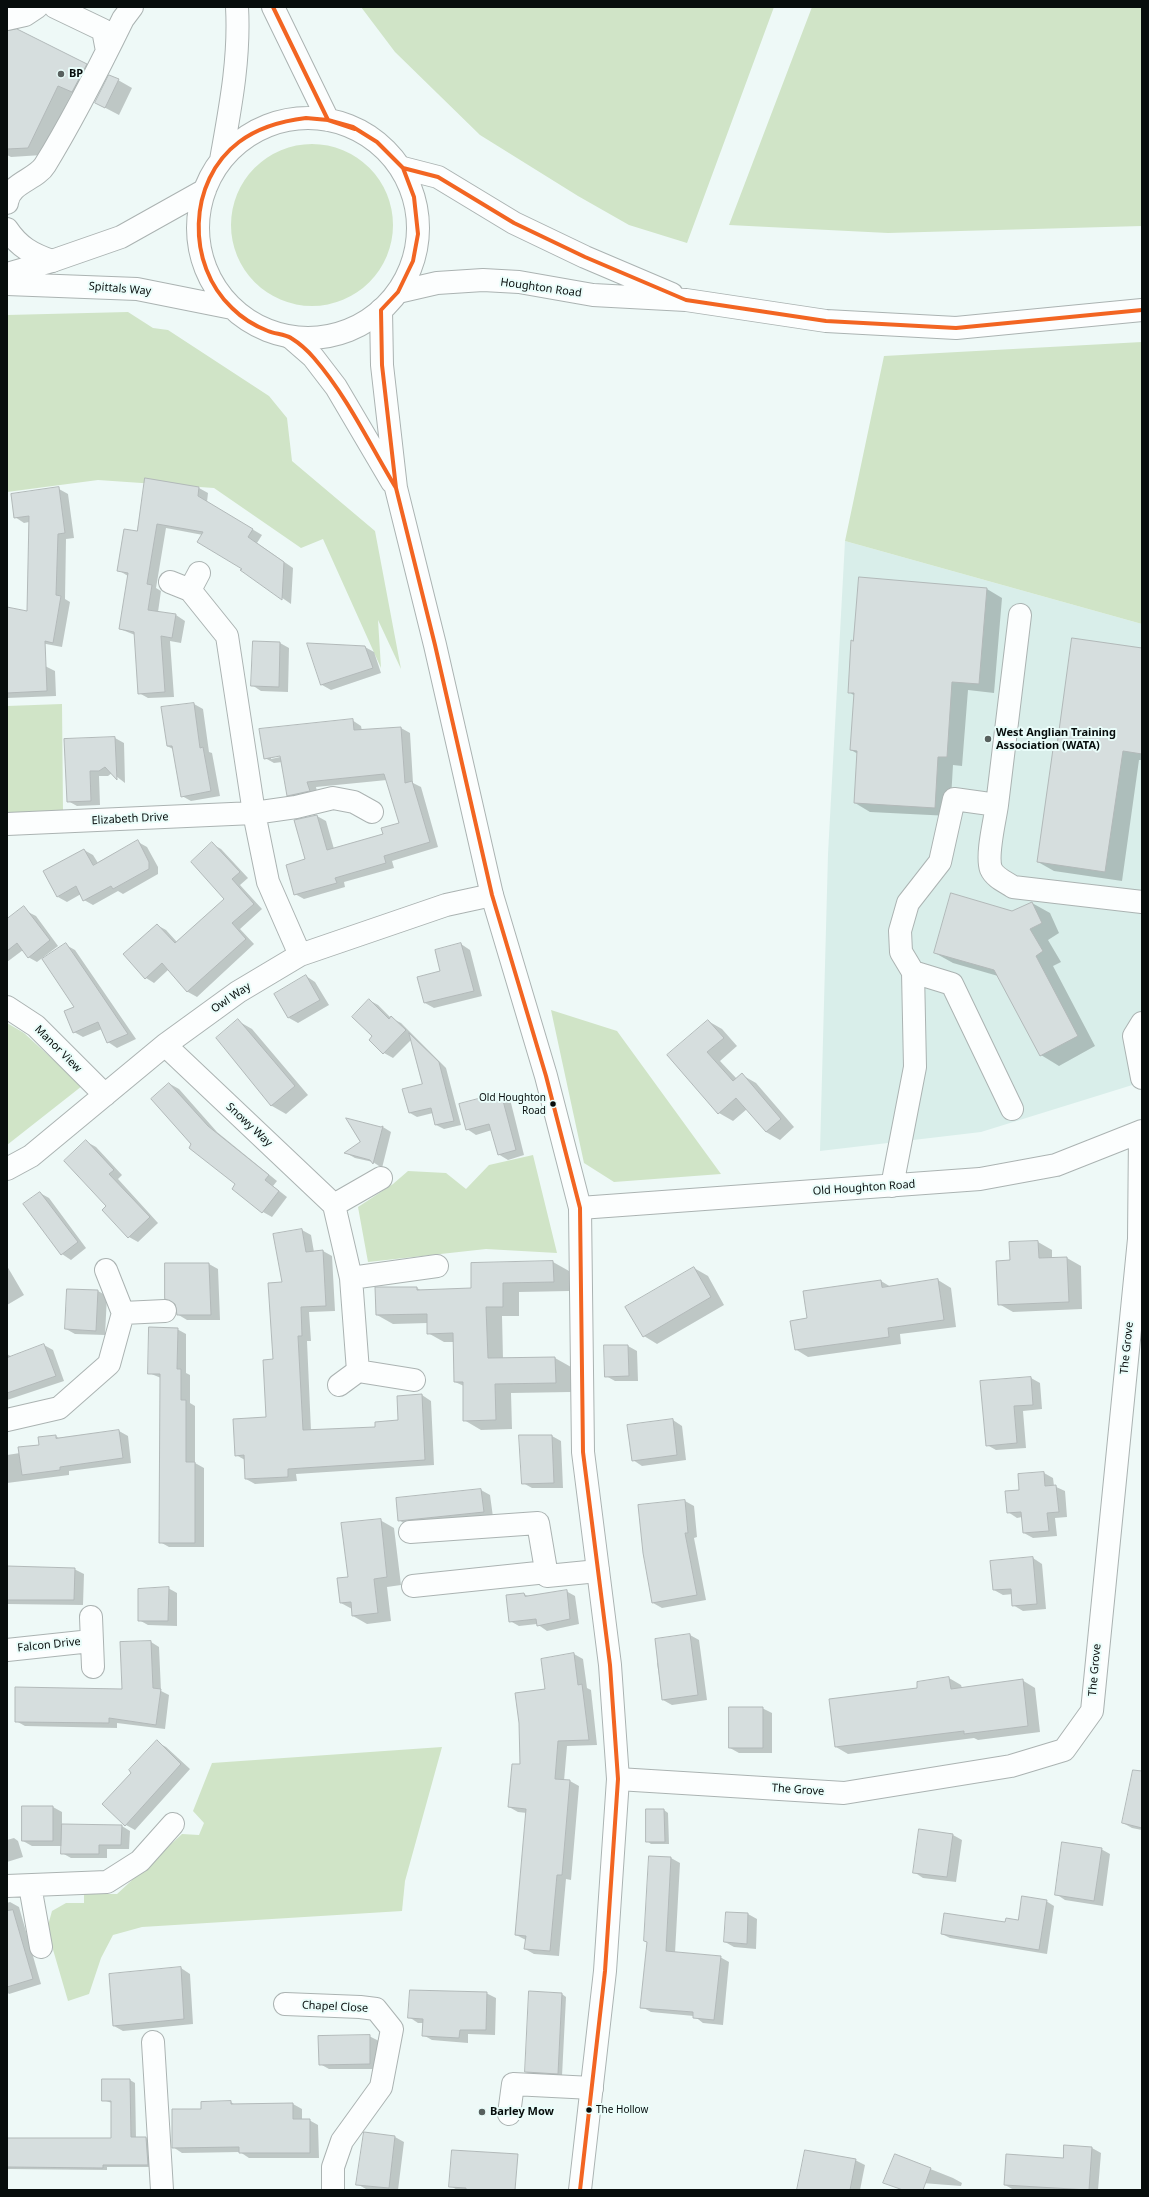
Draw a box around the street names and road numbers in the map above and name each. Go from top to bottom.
street label: Houghton Road [500,276,582,300]
street label: Spittals Way [88,280,152,298]
street label: Elizabeth Drive [91,810,169,828]
street label: Owl Way [209,980,253,1016]
street label: Manor View [32,1023,84,1075]
street label: Snowy Way [223,1100,275,1150]
street label: Old Houghton Road [812,1178,916,1198]
street label: The Grove [1118,1321,1136,1375]
street label: Falcon Drive [17,1635,81,1655]
street label: The Grove [1086,1643,1104,1697]
street label: The Grove [771,1782,825,1798]
street label: Chapel Close [301,1999,369,2015]

